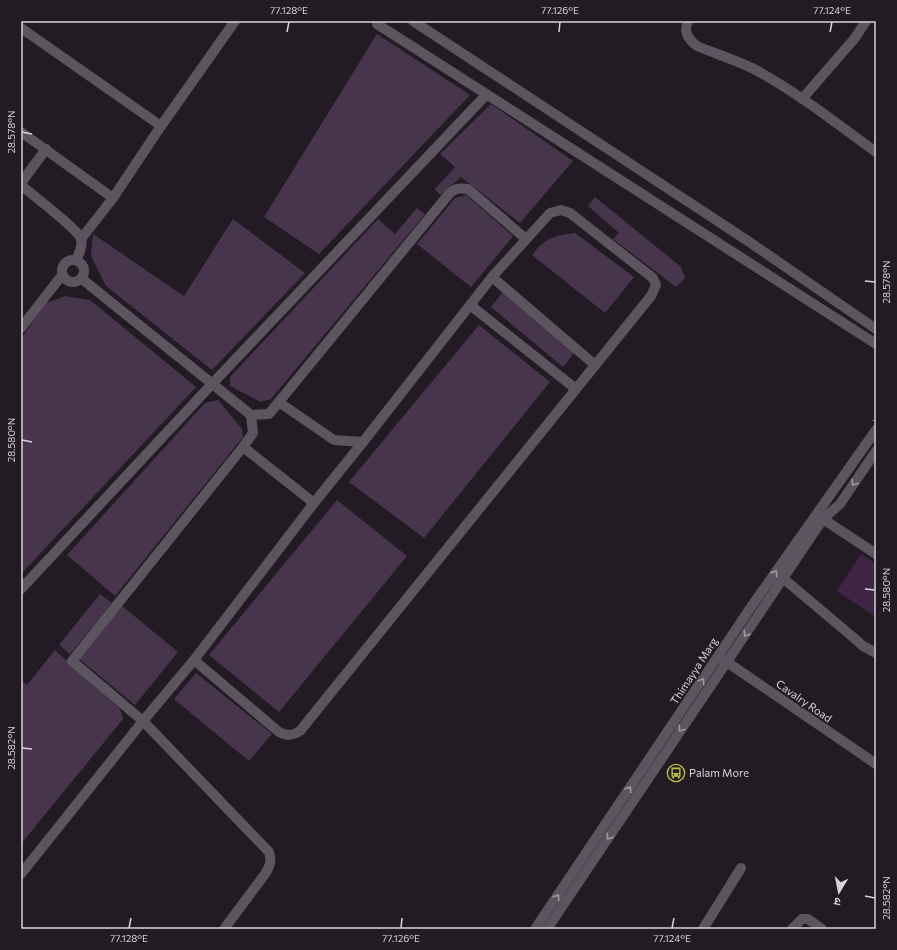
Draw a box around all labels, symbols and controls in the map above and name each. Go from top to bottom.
text: 77.128°E [270,4,308,16]
text: 77.126°E [541,4,579,16]
text: 77.124°E [813,4,851,16]
text: 28.578°N [5,110,17,154]
text: 28.578°N [880,260,892,304]
text: 28.580°N [5,418,17,462]
one-way arrow [852,479,859,486]
text: 28.580°N [880,568,892,612]
one-way arrow [770,571,777,578]
one-way arrow [744,630,751,637]
street label: Thimayya Marg [667,635,720,707]
street label: Cavalry Road [774,677,835,725]
one-way arrow [697,678,705,685]
one-way arrow [679,725,686,732]
text: 28.582°N [5,726,17,770]
bus stop icon: Palam More [666,763,686,783]
place label: Palam More [689,766,749,779]
one-way arrow [624,786,632,793]
one-way arrow [606,833,614,840]
north arrow [819,872,859,912]
text: 28.582°N [880,876,892,920]
one-way arrow [552,894,559,901]
text: उ [832,895,841,909]
text: 77.128°E [110,932,148,944]
text: 77.126°E [382,932,420,944]
text: 77.124°E [653,932,691,944]

